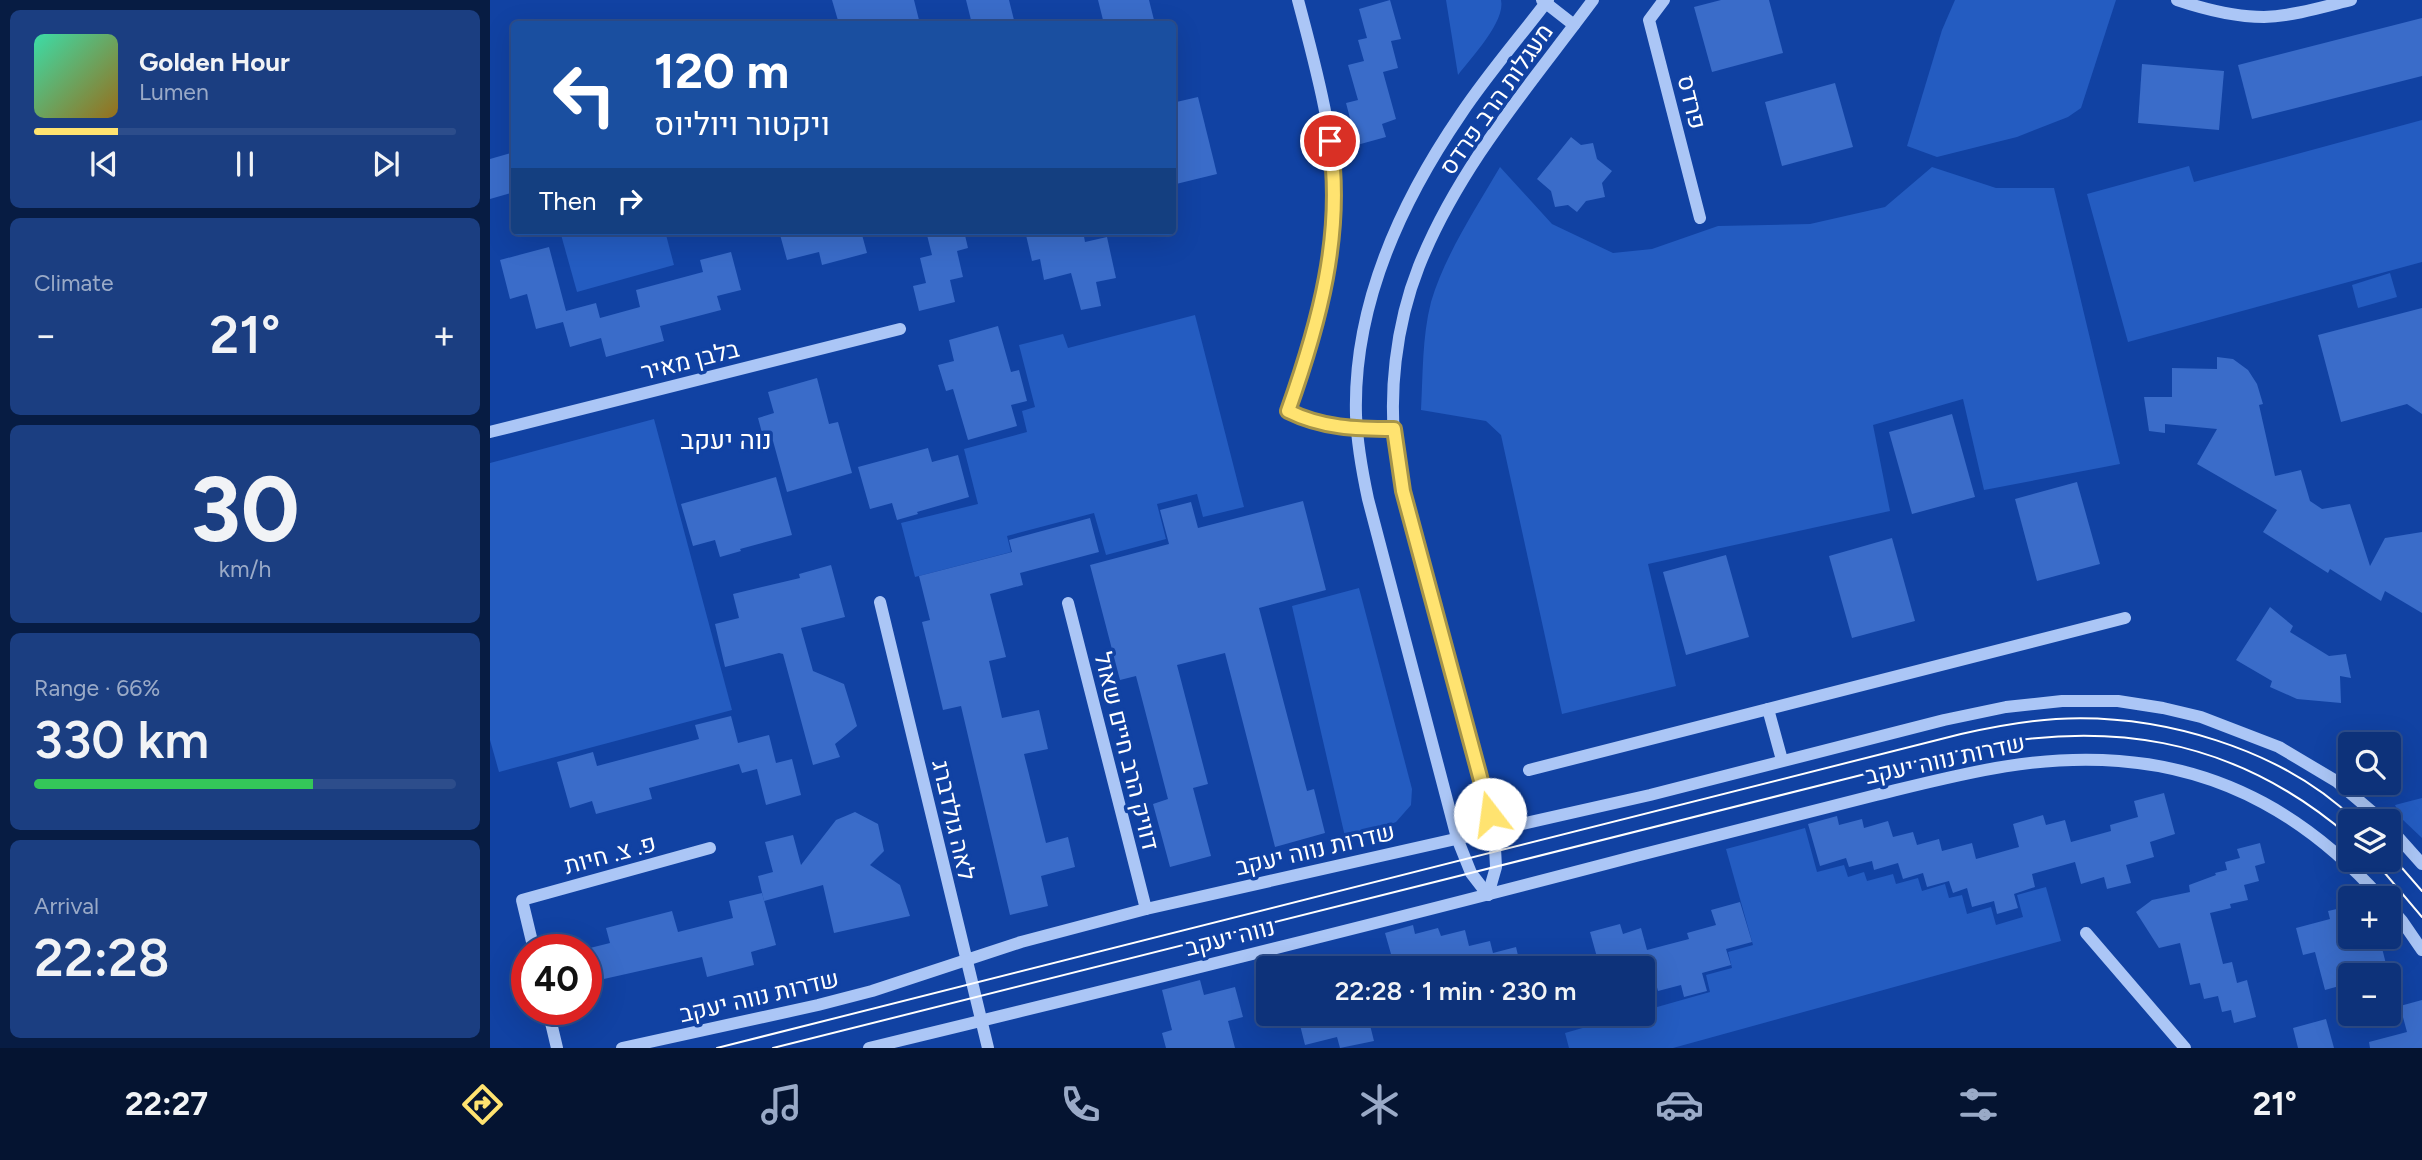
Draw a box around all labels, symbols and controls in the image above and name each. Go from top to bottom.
street label: מעגלות הרב פרדס [1433,18,1559,180]
text: 120 m [654,41,789,100]
text: Golden Hour [139,46,290,78]
icon: left [539,49,630,140]
street label: פרדס [1671,72,1713,132]
text: Lumen [139,78,209,106]
text: ויקטור ויוליוס [654,105,830,143]
pin [1300,111,1360,171]
icon: arrive [1311,122,1349,160]
icon: previous [85,145,123,183]
icon: pause [226,145,264,183]
icon: next [367,145,405,183]
icon: right [611,182,649,220]
text: Then [539,185,597,217]
text: Climate [34,269,113,297]
text: 21° [210,304,280,366]
text: − [34,312,58,358]
text: + [432,312,456,358]
street label: בלבן מאיר [638,334,742,386]
district label: נוה יעקב [680,424,772,456]
text: 30 [190,455,300,564]
text: km/h [219,555,271,583]
street label: דוויק הרב חיים שאול [1088,649,1166,853]
text: Range · 66% [34,674,160,702]
text: 330 km [34,709,209,771]
street label: שדרות נווה יעקב [1862,728,2028,790]
map controls [2338,732,2401,1026]
button: search [2338,732,2401,795]
street label: לאה גולדברג [926,757,982,883]
position arrow [1453,777,1527,851]
button: layers [2338,809,2401,872]
street label: שדרות נווה יעקב [1232,817,1398,881]
street label: פ. צ. חיות [561,828,659,880]
button: + [2338,886,2401,949]
text: Arrival [34,892,99,920]
street label: נווה יעקב [1182,912,1278,962]
text: 22:28 [34,927,170,989]
speed limit sign: 40 [511,934,602,1025]
button: − [2338,963,2401,1026]
street label: שדרות נווה יעקב [676,964,842,1028]
text: 22:28 · 1 min · 230 m [1335,975,1576,1007]
icon: directions [458,1080,507,1129]
icon: music [757,1080,806,1129]
icon: phone [1056,1080,1105,1129]
icon: climate [1355,1080,1404,1129]
icon: car [1655,1080,1704,1129]
icon: filters [1954,1080,2003,1129]
text: 22:27 [125,1085,208,1123]
text: 21° [2253,1085,2297,1123]

